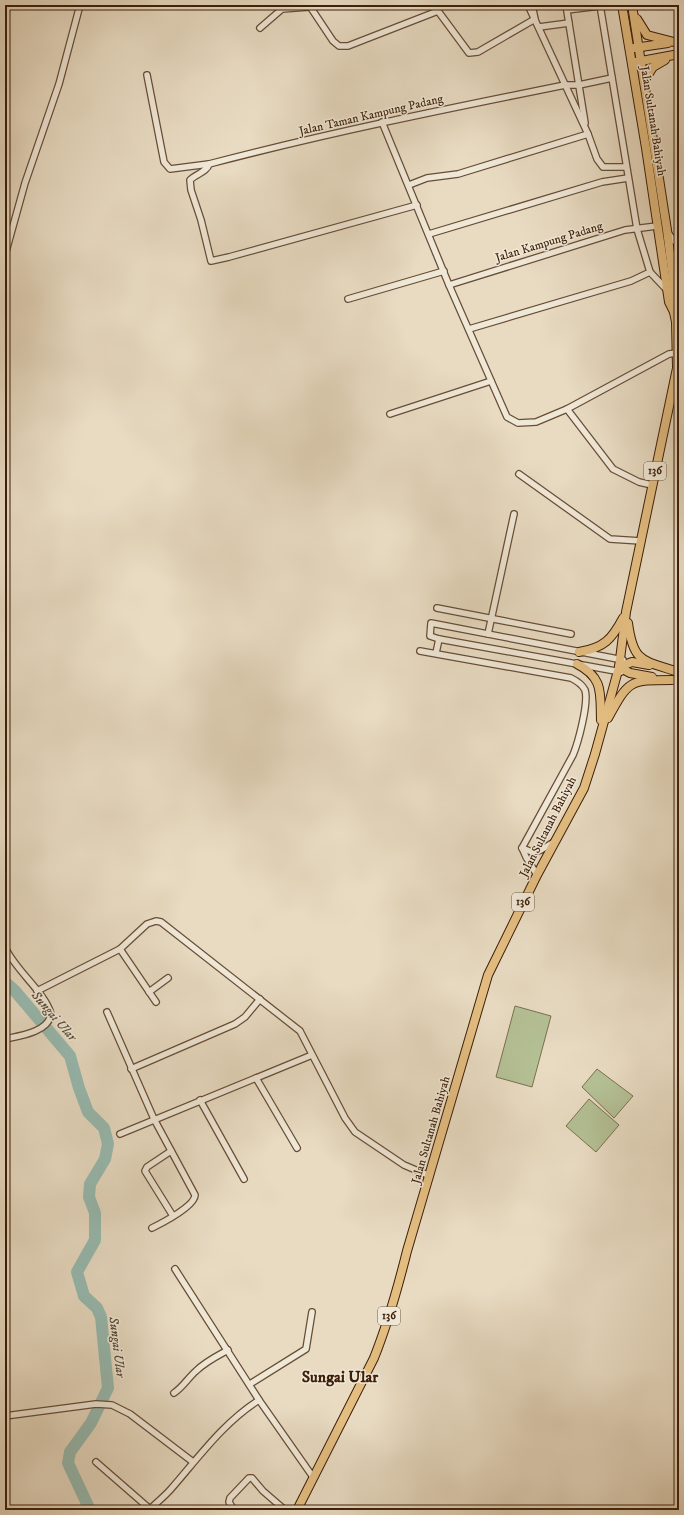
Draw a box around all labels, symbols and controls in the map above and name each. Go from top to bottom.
street label: Jalan Sultanah Bahiyah [637,64,669,178]
street label: Jalan Taman Kampung Padang [296,91,445,139]
street label: Jalan Kampung Padang [493,218,605,266]
road number: 136 [644,462,666,480]
street label: Jalan Sultanah Bahiyah [516,773,580,881]
road number: 136 [512,893,534,911]
water label: Sungai Ular [27,987,81,1045]
street label: Jalan Sultanah Bahiyah [408,1074,454,1186]
road number: 136 [378,1307,400,1325]
water label: Sungai Ular [105,1315,129,1380]
district label: Sungai Ular [302,1367,379,1387]

